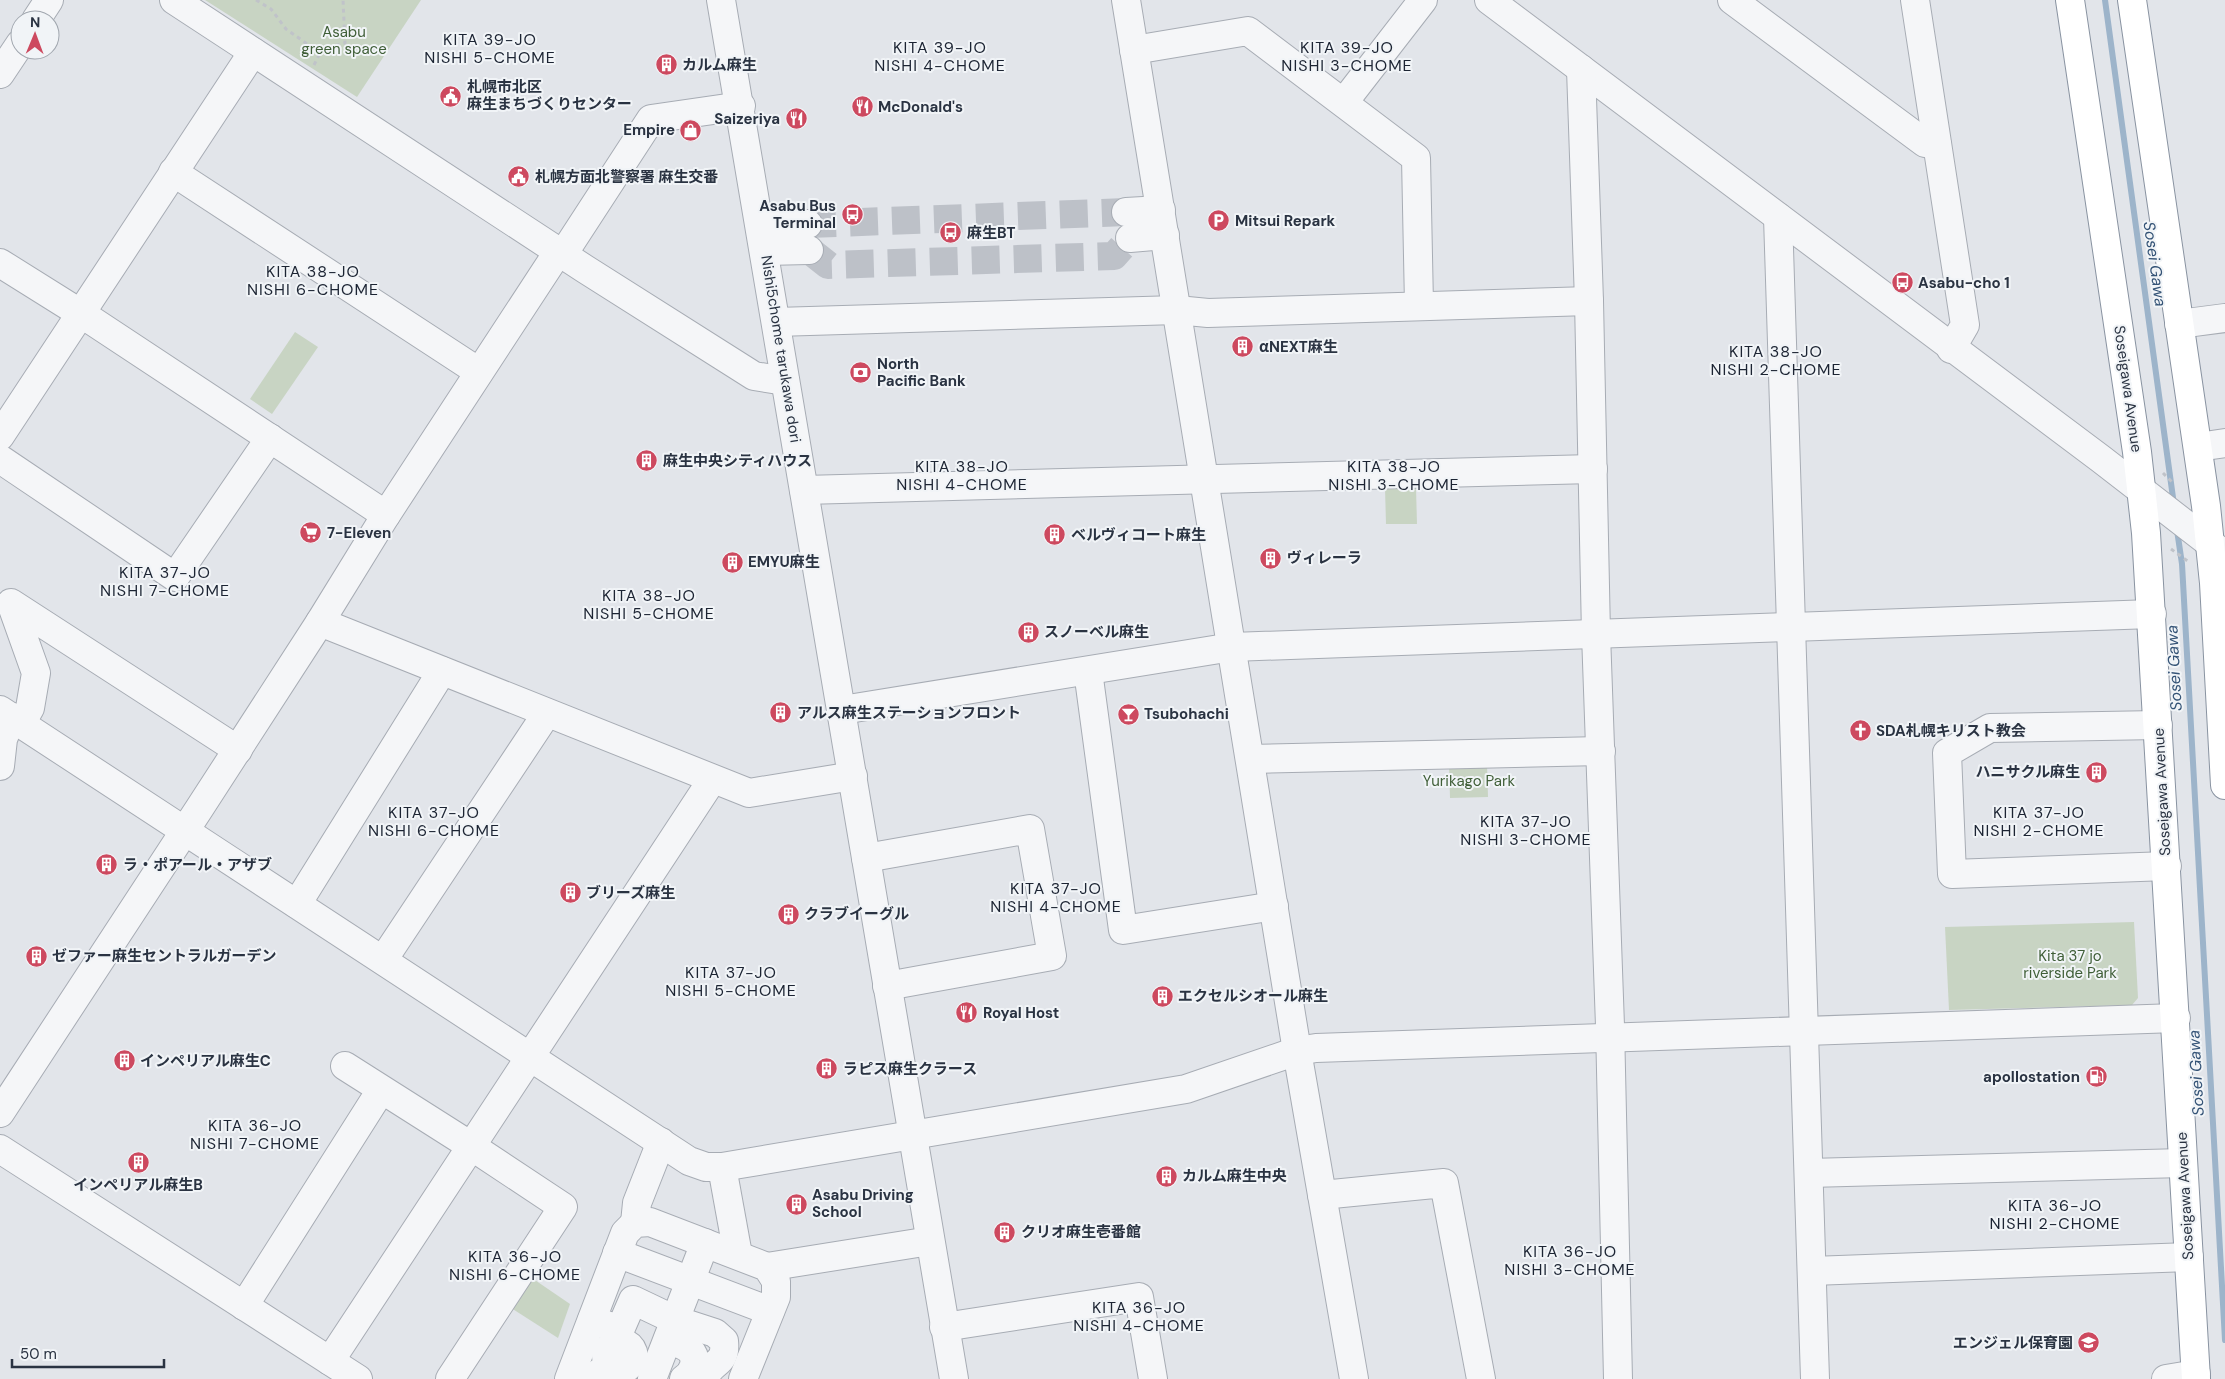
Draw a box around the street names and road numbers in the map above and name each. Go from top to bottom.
street label: Nishi5chome tarukawa dori [756,254,806,444]
street label: Soseigawa Avenue [2109,324,2147,454]
street label: Soseigawa Avenue [2149,728,2175,856]
street label: Soseigawa Avenue [2172,1132,2198,1260]

